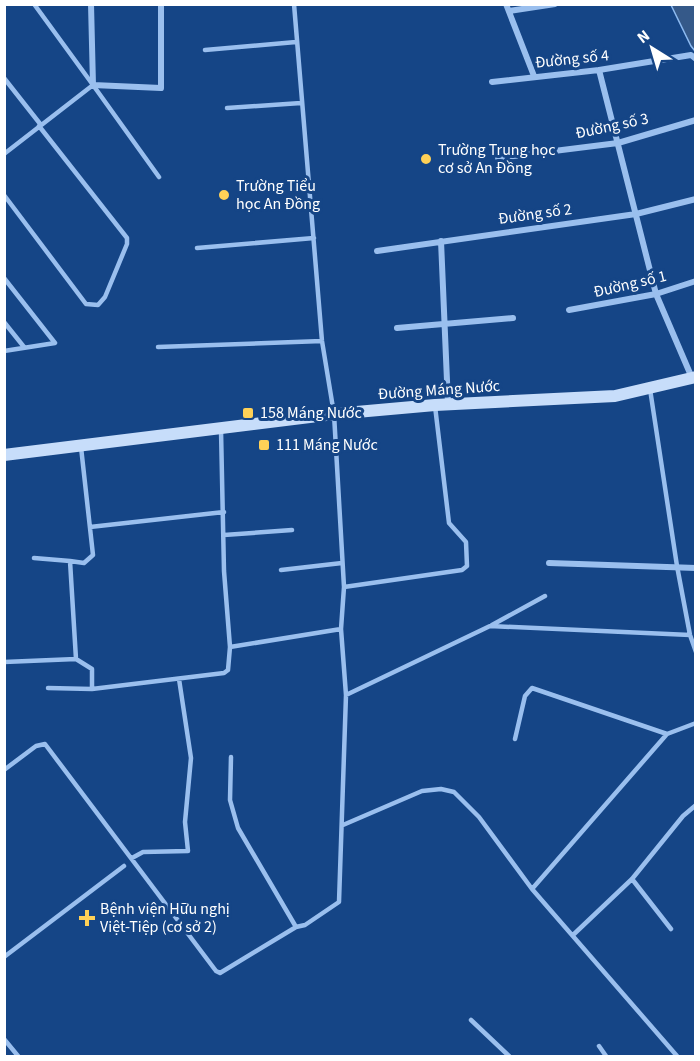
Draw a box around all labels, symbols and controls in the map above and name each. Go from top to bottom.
north arrow [622,18,682,78]
text: N [633,25,654,49]
street label: Đường số 4 [534,44,610,74]
street label: Đường số 3 [573,108,651,144]
place label: Trường Trung học cơ sở An Đồng [438,139,556,179]
marker: Trường Trung học cơ sở An Đồng [419,152,433,166]
place label: Trường Tiểu học An Đồng [236,175,320,215]
marker: Trường Tiểu học An Đồng [217,188,231,202]
street label: Đường số 2 [497,198,573,230]
street label: Đường số 1 [591,265,669,303]
street label: Đường Máng Nước [377,375,501,405]
place label: 158 Máng Nước [260,402,362,424]
marker: 158 Máng Nước [241,406,255,420]
place label: 111 Máng Nước [276,434,378,456]
marker: 111 Máng Nước [257,438,271,452]
place label: Bệnh viện Hữu nghị Việt-Tiệp (cơ sở 2) [100,898,230,938]
marker: Bệnh viện Hữu nghị Việt-Tiệp (cơ sở 2) [78,909,96,927]

